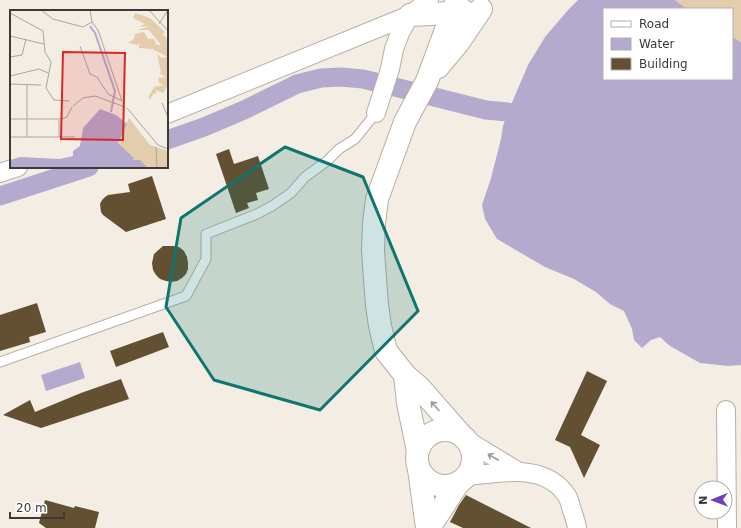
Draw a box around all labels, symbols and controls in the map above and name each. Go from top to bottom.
legend [603,8,733,80]
inset map [10,10,168,168]
text: Road [639,17,669,31]
text: Water [639,37,675,51]
text: Building [639,57,688,71]
one-way arrow [431,401,440,411]
one-way arrow [487,452,499,460]
north arrow [693,480,733,520]
scale bar [10,494,64,520]
text: N [697,495,710,505]
text: 20 m [16,501,47,515]

